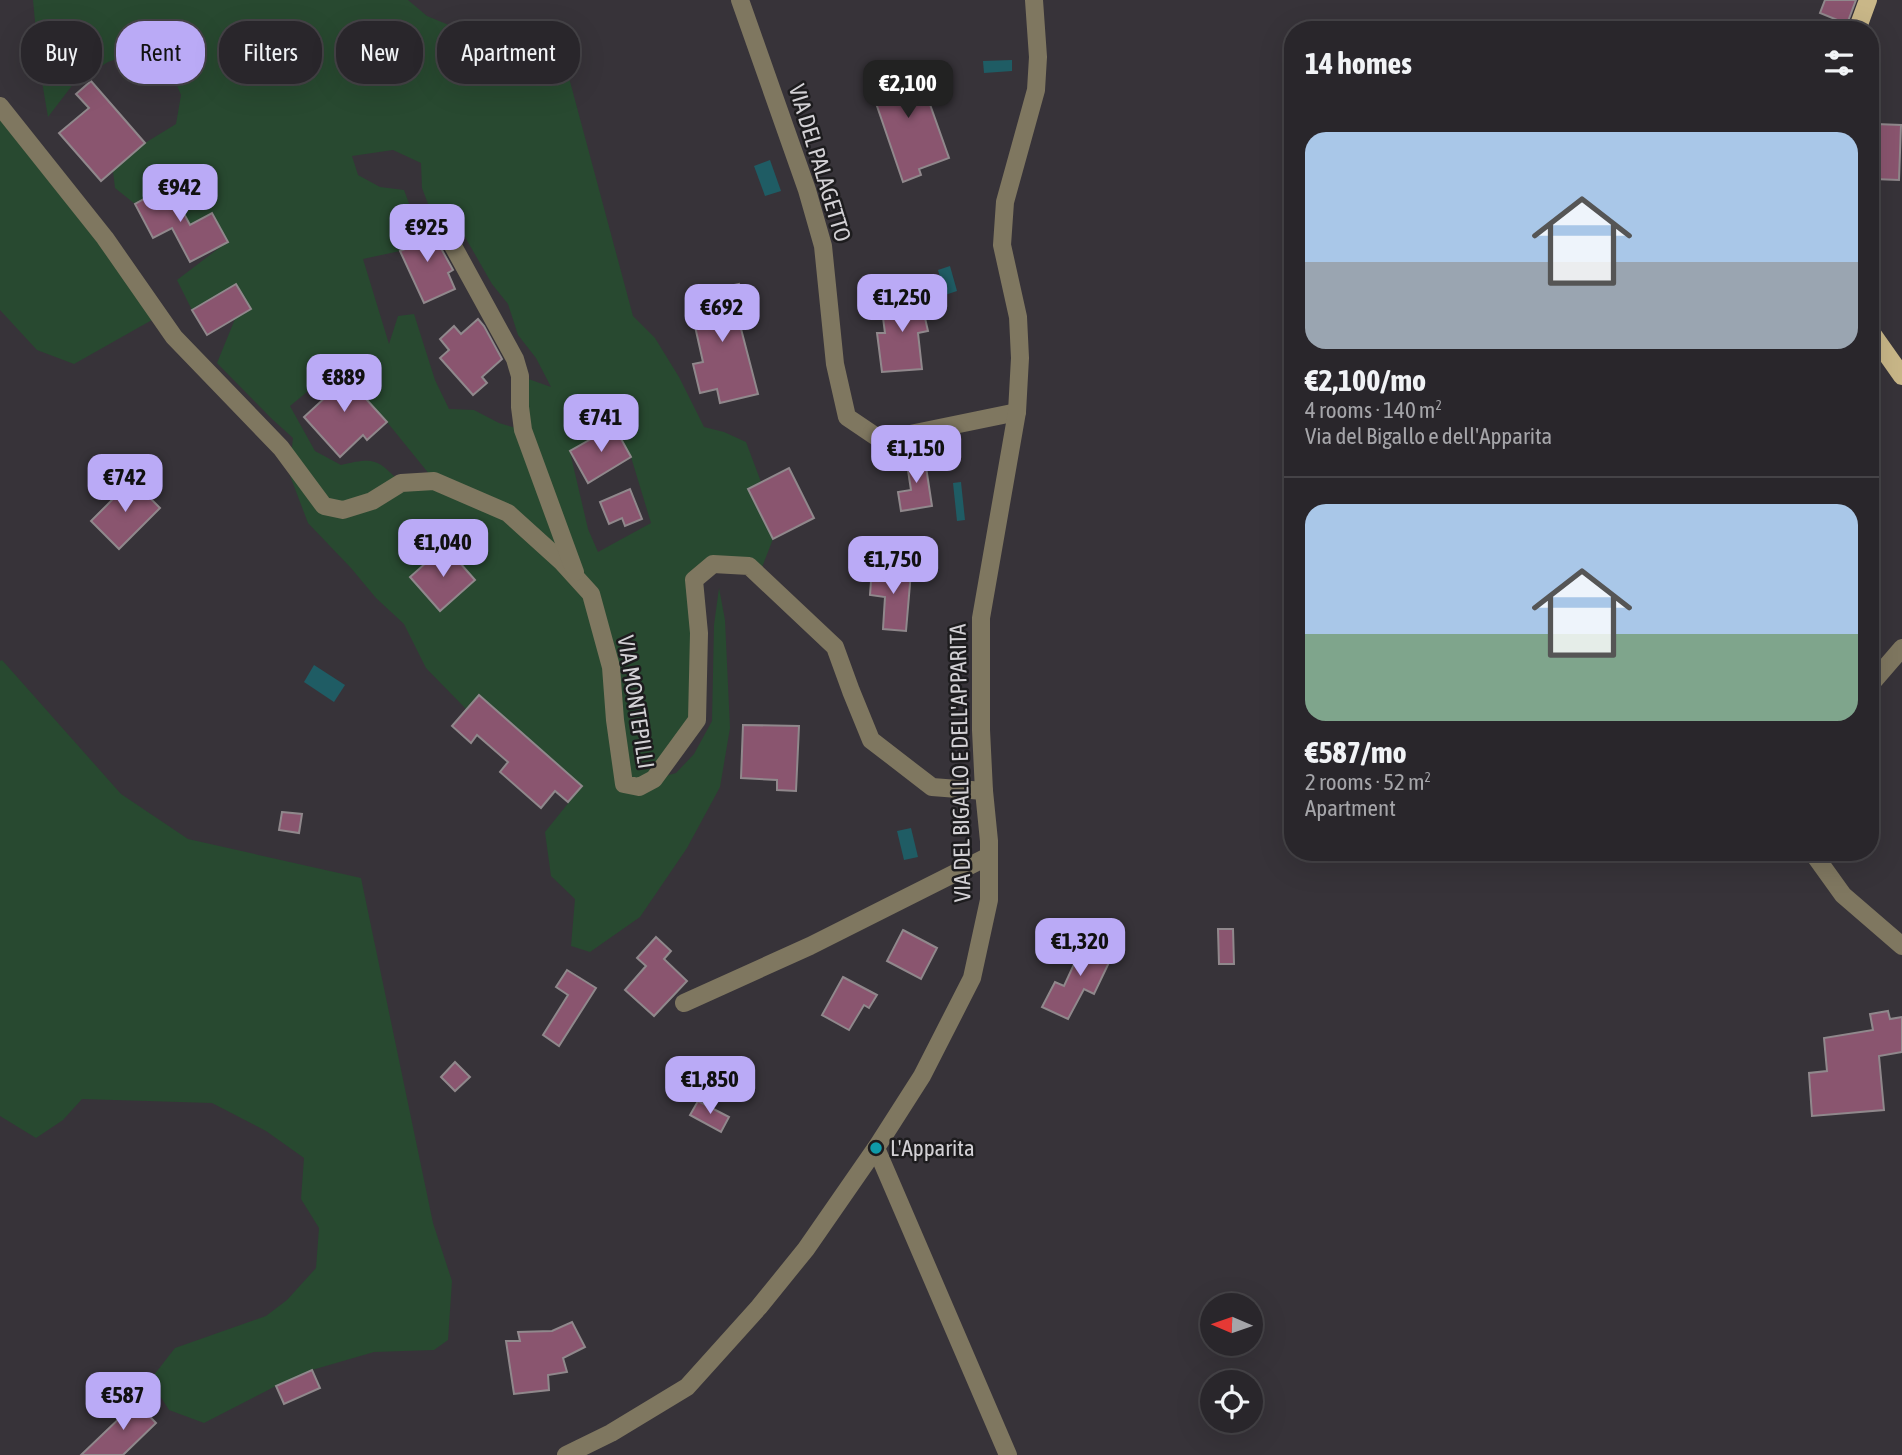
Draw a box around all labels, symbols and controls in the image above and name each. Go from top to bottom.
chip: Buy [21,21,102,84]
chip: Rent [116,21,205,84]
chip: Filters [219,21,322,84]
chip: New [336,21,423,84]
chip: Apartment [437,21,580,84]
icon: filters [1820,44,1858,82]
text: 14 homes [1305,46,1412,80]
pin: €2,100 [851,60,965,120]
text: €2,100 [879,70,937,96]
street label: VIA DEL PALAGETTO [784,81,856,245]
pin: €942 [139,164,221,224]
text: €942 [159,174,201,200]
icon: home [1519,178,1645,304]
pin: €925 [386,204,468,264]
text: €925 [406,214,448,240]
pin: €1,250 [845,274,959,334]
pin: €692 [681,284,763,344]
text: €1,250 [873,284,931,310]
text: €692 [701,294,743,320]
pin: €889 [303,354,385,414]
text: €2,100/mo [1305,363,1426,397]
text: €889 [323,364,365,390]
pin: €741 [560,394,642,454]
text: 4 rooms · 140 m² [1305,397,1442,423]
text: €741 [580,404,622,430]
text: Via del Bigallo e dell'Apparita [1305,423,1552,449]
pin: €1,150 [859,426,973,485]
text: €1,150 [887,435,945,461]
pin: €742 [84,454,166,514]
text: €742 [104,464,146,490]
pin: €1,040 [386,520,500,579]
text: €1,040 [414,529,472,555]
pin: €1,750 [836,536,950,596]
text: €1,750 [864,546,922,572]
icon: home [1519,550,1645,676]
street label: VIA DEL BIGALLO E DELL'APPARITA [945,623,975,902]
street label: VIA MONTEPILLI [613,633,659,771]
text: €587/mo [1305,735,1407,769]
text: 2 rooms · 52 m² [1305,769,1431,795]
text: Apartment [1305,795,1396,821]
pin: €1,320 [1023,918,1137,978]
text: €1,320 [1051,928,1109,954]
pin: €1,850 [653,1056,767,1116]
text: €1,850 [681,1066,739,1092]
place label: L'Apparita [890,1135,975,1161]
marker: L'Apparita [868,1140,884,1156]
north arrow [1200,1293,1264,1356]
map controls [1200,1293,1263,1433]
button: locate [1200,1370,1263,1433]
pin: €587 [82,1372,164,1432]
text: €587 [102,1382,144,1408]

